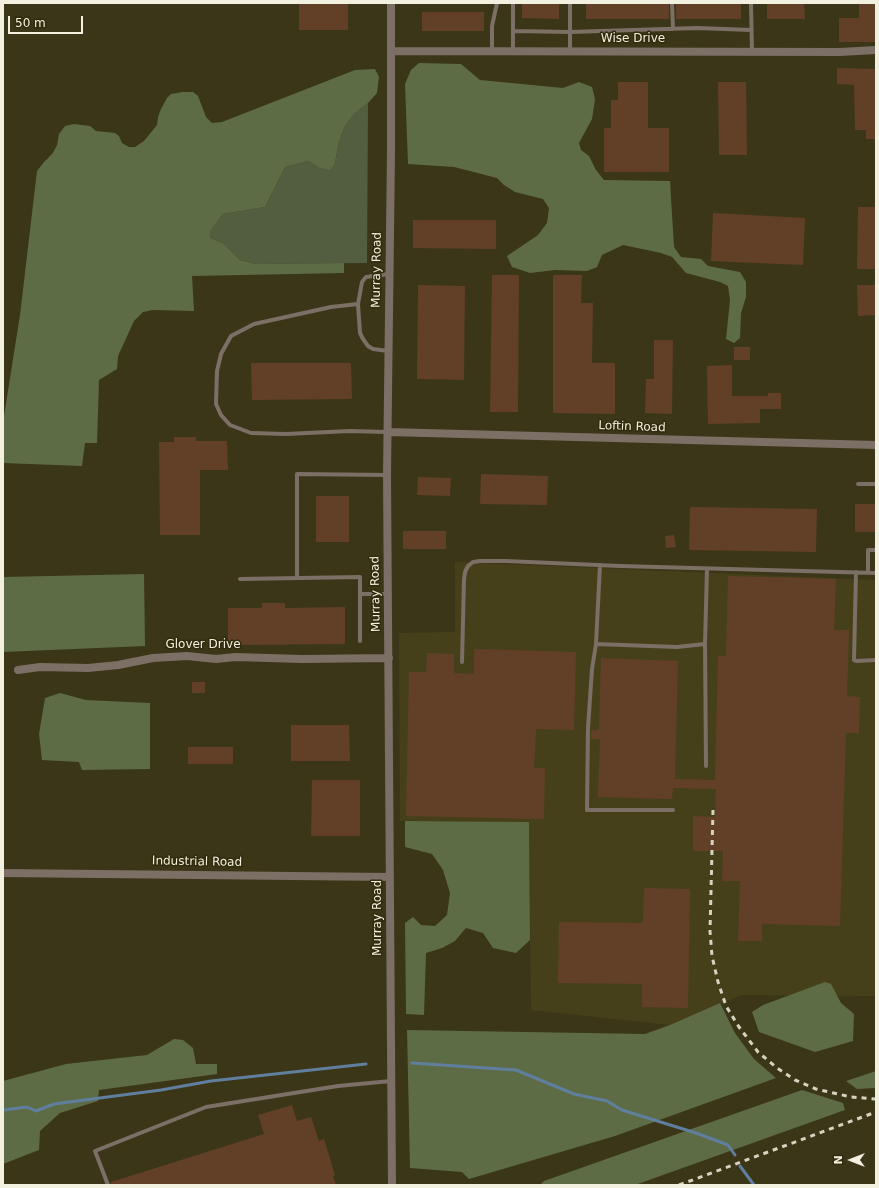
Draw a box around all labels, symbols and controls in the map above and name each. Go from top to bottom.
scale bar [10,8,85,34]
text: 50 m [15,16,46,30]
street label: Wise Drive [601,32,665,46]
street label: Murray Road [369,232,385,308]
street label: Loftin Road [598,419,666,435]
street label: Murray Road [368,556,384,632]
street label: Glover Drive [165,638,241,652]
street label: Industrial Road [152,854,242,870]
street label: Murray Road [371,880,385,956]
north arrow [831,1140,871,1180]
text: N [832,1155,845,1165]

